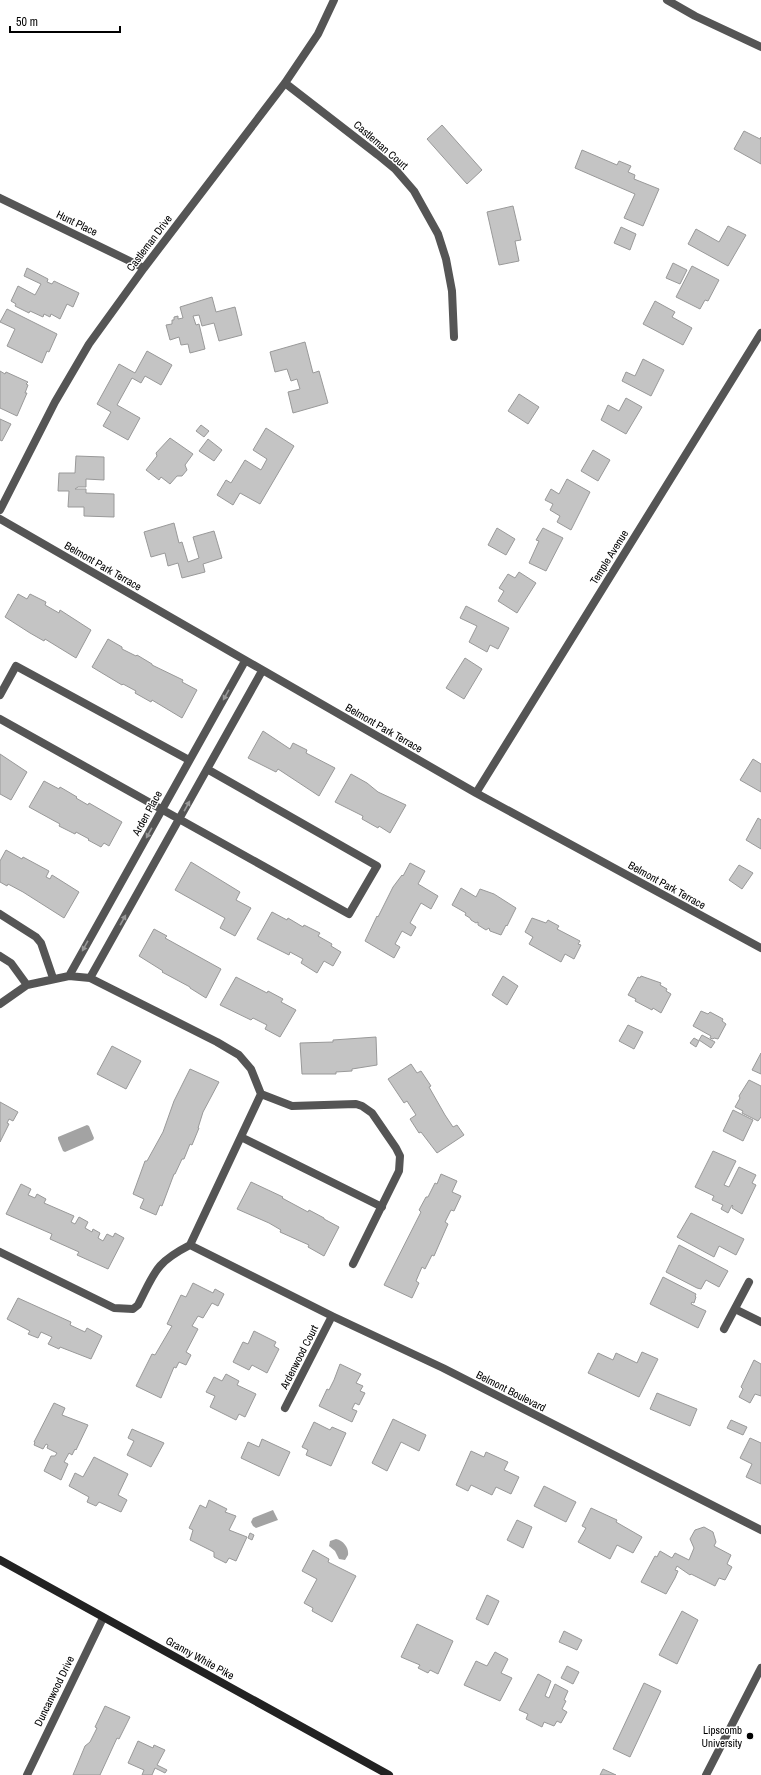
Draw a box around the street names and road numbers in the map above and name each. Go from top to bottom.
street label: Castleman Court [351,118,411,173]
street label: Hunt Place [54,207,100,239]
street label: Castleman Drive [123,212,175,274]
street label: Temple Avenue [587,527,631,587]
street label: Belmont Park Terrace [62,538,144,594]
street label: Belmont Park Terrace [343,700,425,756]
street label: Arden Place [128,788,165,839]
street label: Belmont Park Terrace [626,858,708,912]
street label: Ardenwood Court [276,1322,321,1392]
street label: Belmont Boulevard [474,1367,548,1415]
street label: Granny White Pike [163,1633,237,1683]
street label: Duncanwood Drive [31,1653,77,1729]

